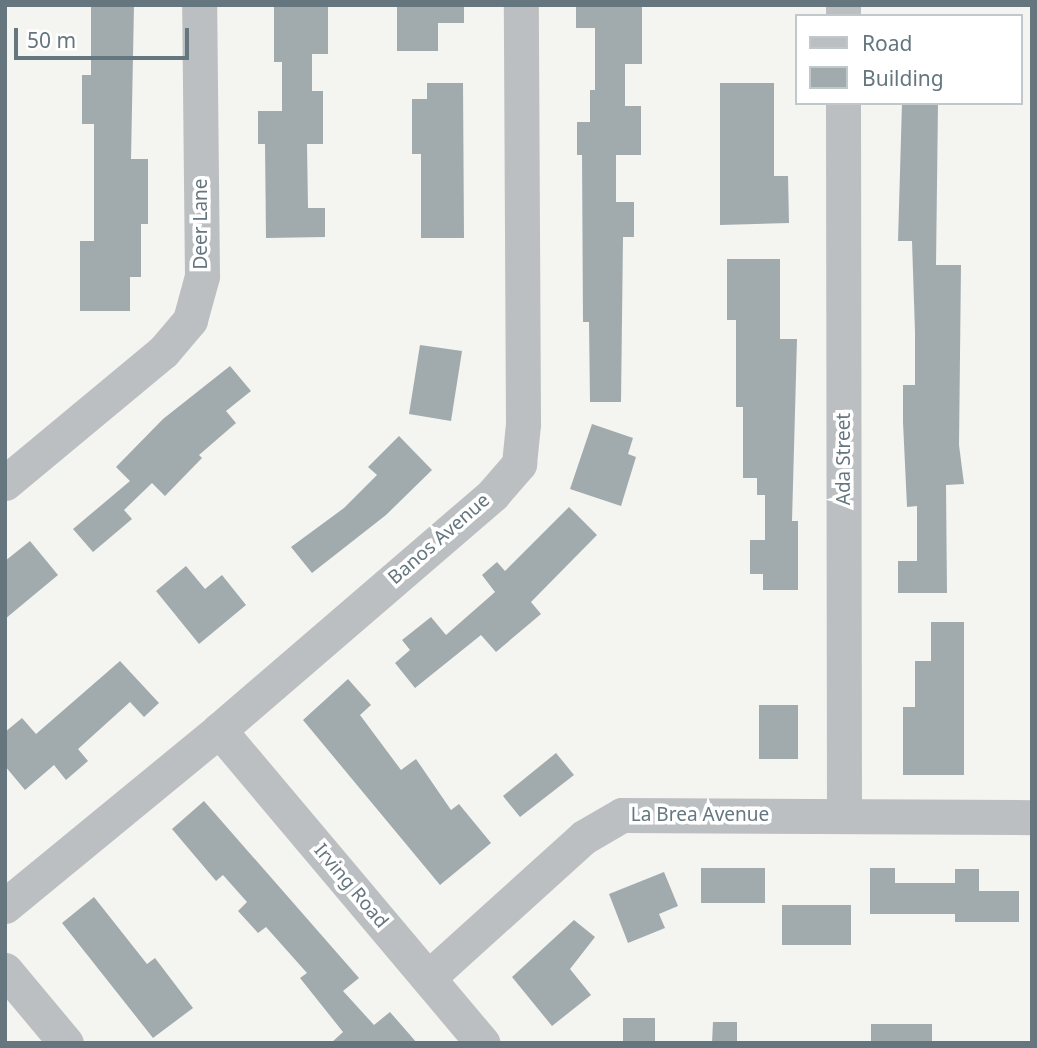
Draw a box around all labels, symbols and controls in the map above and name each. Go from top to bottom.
scale bar [18,14,192,58]
legend [796,14,1023,105]
text: 50 m [27,26,76,54]
text: Road [862,29,912,57]
text: Building [862,64,944,92]
street label: Deer Lane [190,178,212,270]
street label: Ada Street [833,413,855,505]
street label: Banos Avenue [384,489,494,589]
street label: La Brea Avenue [631,804,769,826]
street label: Irving Road [309,839,393,933]

